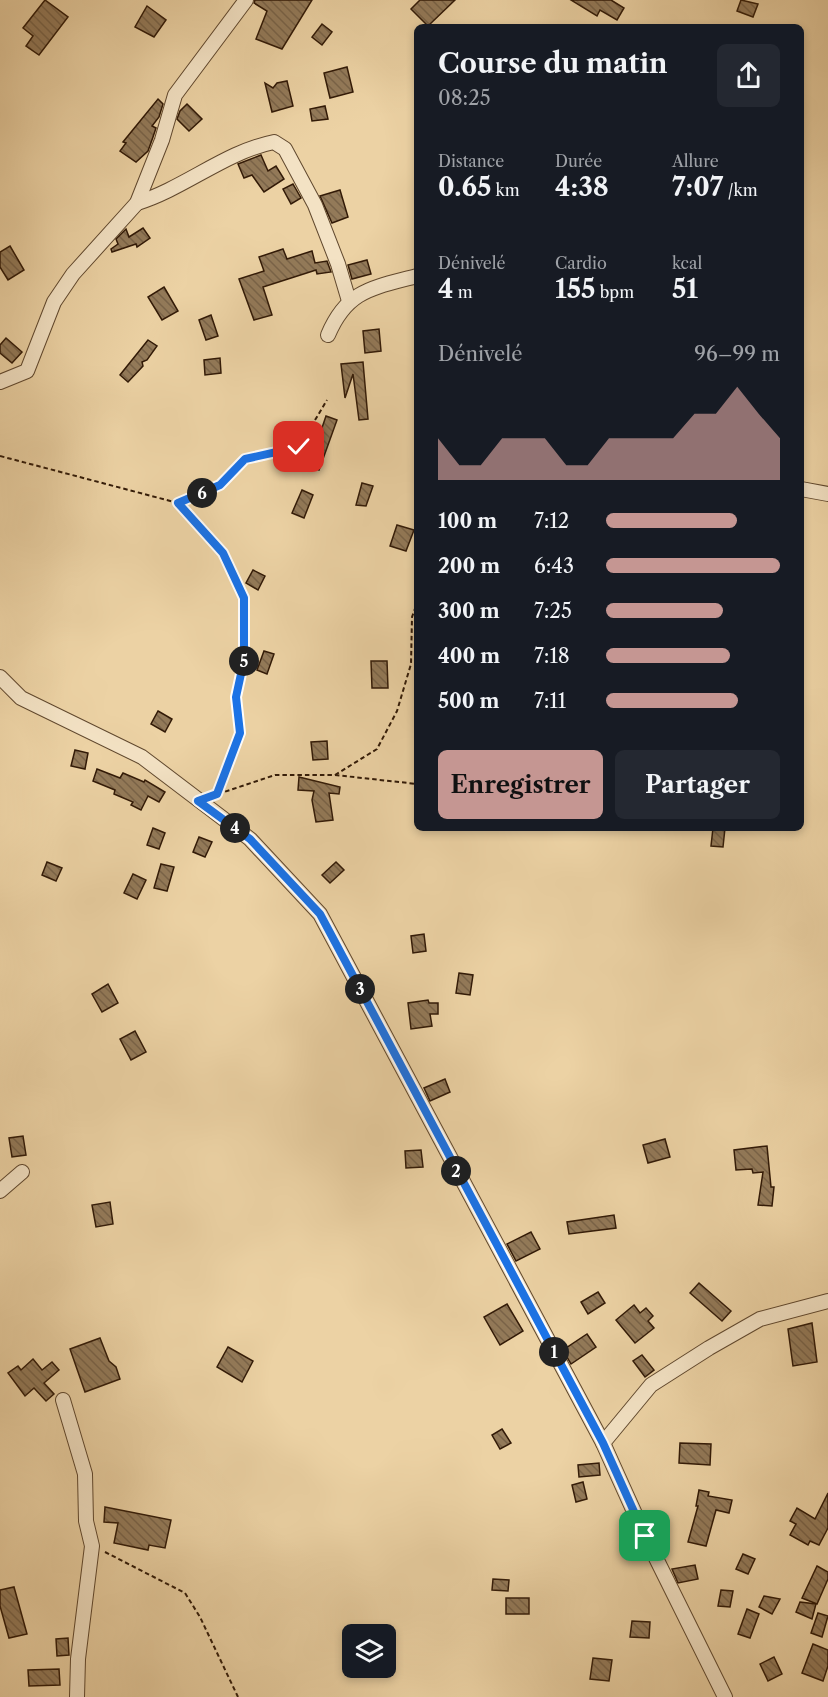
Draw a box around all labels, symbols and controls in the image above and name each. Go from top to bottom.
button: share [717,44,780,107]
text: Course du matin [438,47,668,80]
text: 08:25 [438,86,491,110]
text: Distance [438,151,504,171]
text: Durée [555,151,602,171]
text: Allure [672,151,719,171]
text: 0.65 [438,171,491,203]
text: 4:38 [555,171,609,203]
text: 7:07 [672,171,723,203]
text: km [491,180,520,200]
text: /km [723,180,758,200]
text: Dénivelé [438,253,506,273]
text: Cardio [555,253,607,273]
text: kcal [672,253,702,273]
text: 4 [438,273,453,305]
text: 155 [555,273,595,305]
text: 51 [672,273,698,305]
text: m [453,282,473,302]
text: bpm [595,282,634,302]
text: Dénivelé [438,342,522,366]
text: 96–99 m [694,342,780,366]
pin [273,421,324,472]
icon: check [282,430,315,463]
pin: 6 [187,478,217,508]
text: 6 [197,483,207,503]
text: 100 m [438,509,497,533]
text: 7:12 [534,509,569,533]
text: 200 m [438,554,500,578]
text: 6:43 [534,554,574,578]
text: 300 m [438,599,500,623]
text: 7:25 [534,599,572,623]
text: 400 m [438,644,500,668]
text: 7:18 [534,644,570,668]
pin: 5 [229,646,259,676]
text: 5 [240,651,248,671]
text: 500 m [438,689,499,713]
text: 7:11 [534,689,566,713]
button: Enregistrer [438,750,603,819]
button: Partager [615,750,780,819]
pin: 4 [220,813,250,843]
text: 4 [230,818,240,838]
pin: 3 [345,974,375,1004]
text: 3 [355,979,365,999]
pin: 2 [441,1156,471,1186]
text: 2 [451,1161,461,1181]
pin: 1 [539,1337,569,1367]
text: 1 [550,1342,558,1362]
pin [619,1510,670,1561]
icon: arrive [628,1519,661,1552]
map controls [342,1624,396,1678]
button: layers [342,1624,396,1678]

